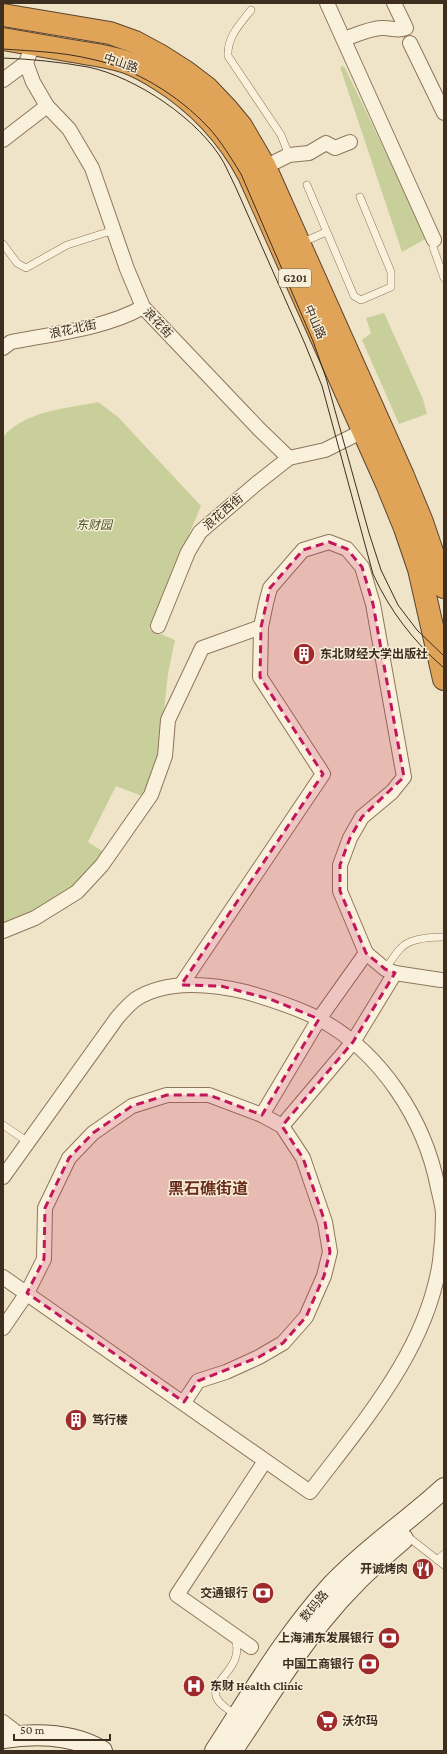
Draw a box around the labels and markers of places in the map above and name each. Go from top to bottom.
building icon: 东北财经大学出版社 [291,641,317,667]
place label: 东北财经大学出版社 [320,647,428,661]
building icon: 笃行楼 [63,1407,89,1433]
place label: 笃行楼 [92,1413,128,1427]
restaurant icon: 开诚烤肉 [410,1556,436,1582]
place label: 开诚烤肉 [360,1562,408,1576]
bank icon: 交通银行 [250,1580,276,1606]
place label: 交通银行 [200,1586,248,1600]
bank icon: 上海浦东发展银行 [376,1625,402,1651]
place label: 上海浦东发展银行 [278,1631,374,1645]
bank icon: 中国工商银行 [356,1651,382,1677]
place label: 中国工商银行 [282,1657,354,1671]
hospital icon: 东财 Health Clinic [181,1673,207,1699]
place label: 东财 Health Clinic [210,1679,304,1693]
supermarket icon: 沃尔玛 [314,1708,340,1734]
place label: 沃尔玛 [342,1714,378,1728]

